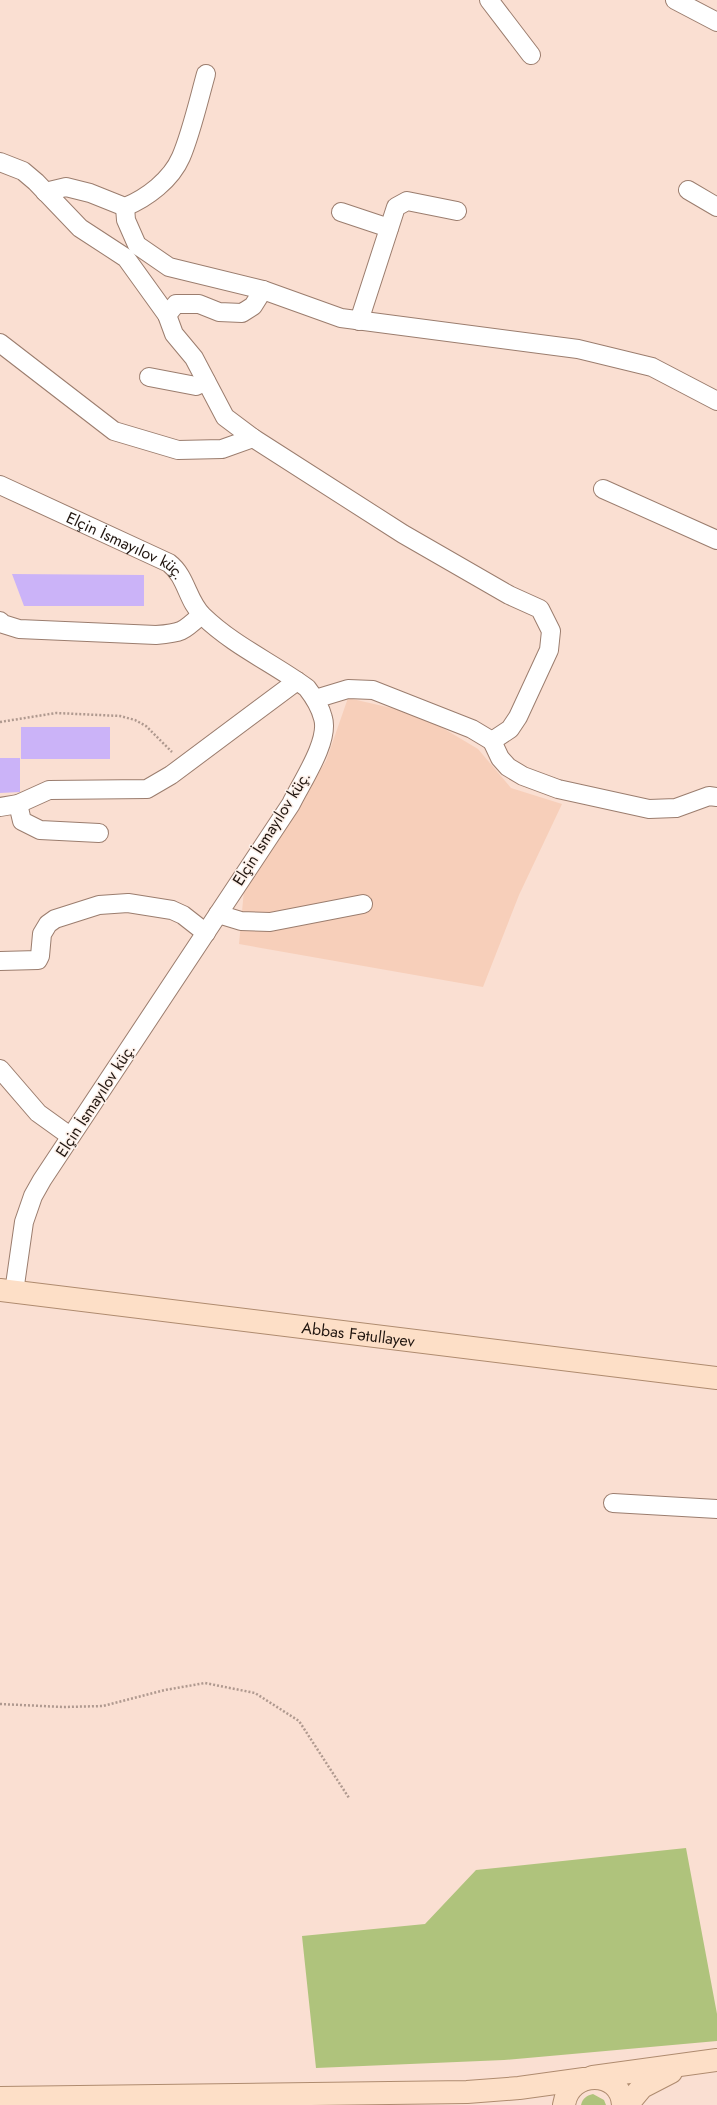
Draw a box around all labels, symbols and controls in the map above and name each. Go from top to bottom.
street label: Elçin İsmayılov küç. [63,506,191,584]
street label: Elçin İsmayılov küç. [227,767,316,890]
street label: Elçin İsmayılov küç. [50,1039,141,1161]
street label: Abbas Fətullayev [300,1316,417,1353]

